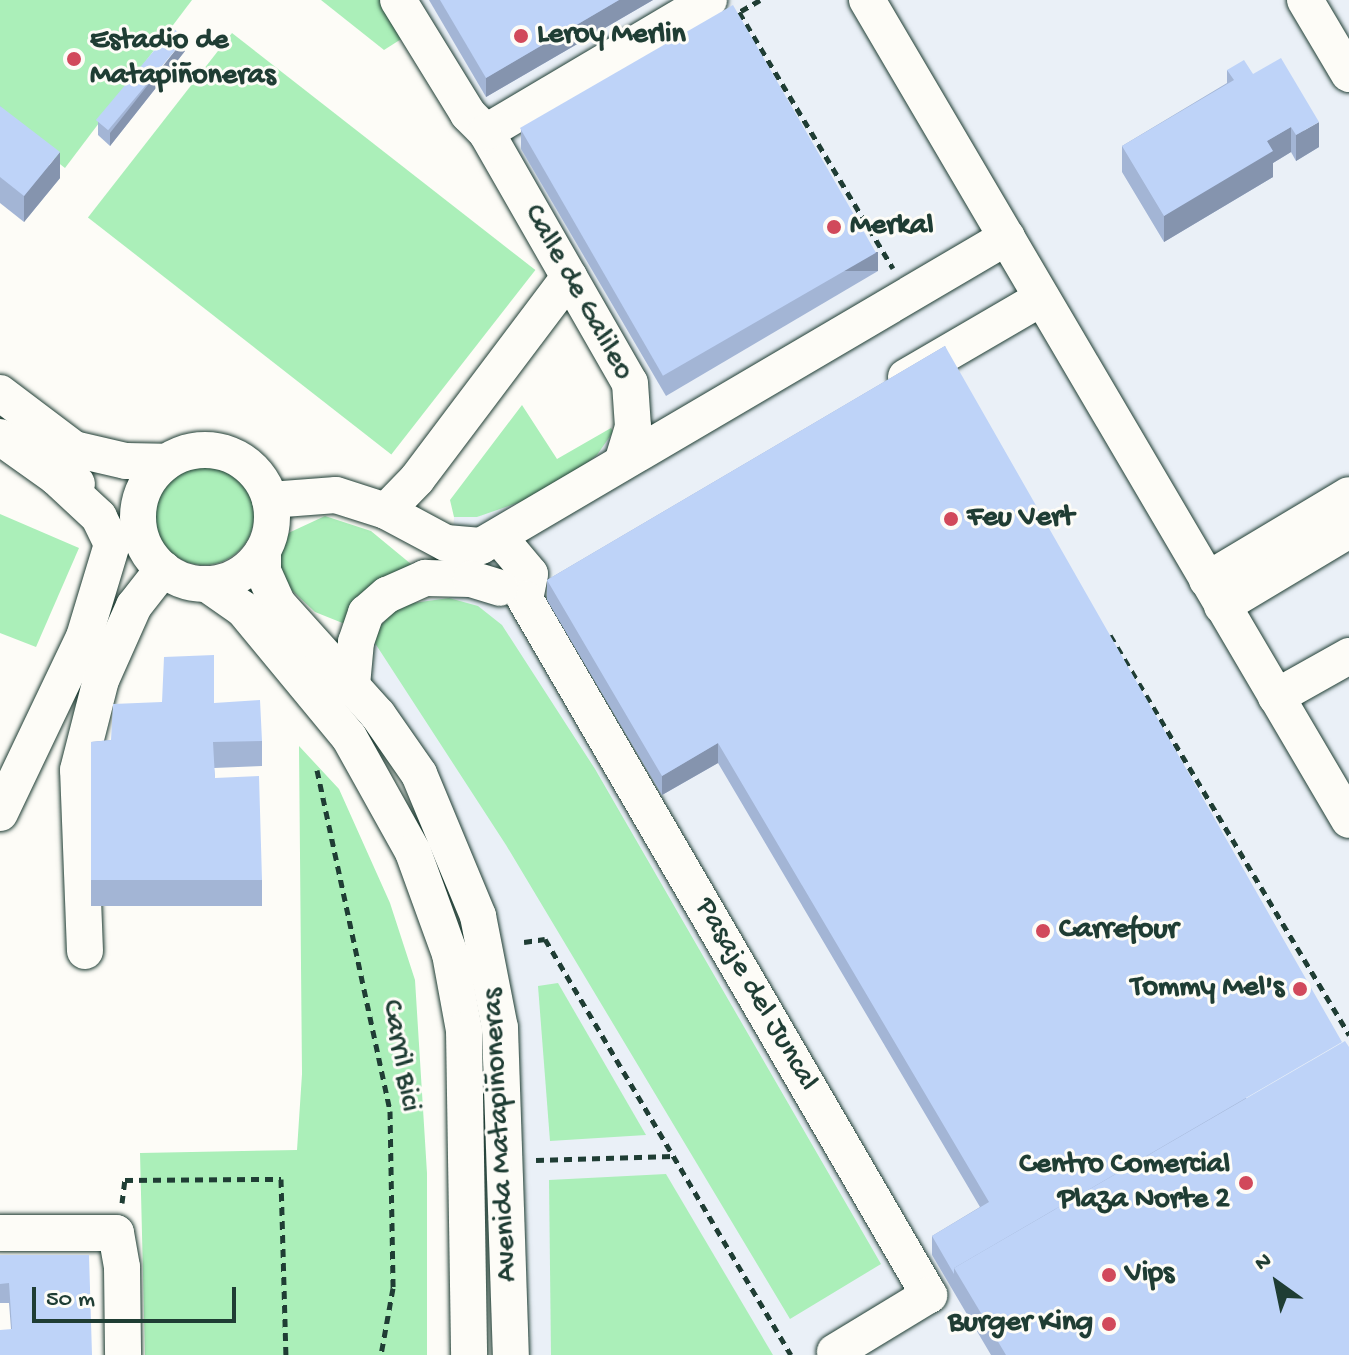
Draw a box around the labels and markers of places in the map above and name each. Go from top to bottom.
place label: Leroy Merlin [537,18,686,54]
place label: Estadio de Matapiñoneras [90,24,276,94]
marker: Leroy Merlin [512,27,530,45]
marker: Estadio de Matapiñoneras [65,50,83,68]
place label: Merkal [850,209,934,245]
marker: Merkal [825,218,843,236]
place label: Feu Vert [967,501,1074,537]
marker: Feu Vert [942,510,960,528]
place label: Carrefour [1059,913,1178,949]
marker: Carrefour [1034,922,1052,940]
place label: Tommy Mel's [1131,971,1284,1007]
marker: Tommy Mel's [1291,980,1309,998]
place label: Centro Comercial Plaza Norte 2 [1019,1148,1230,1218]
marker: Centro Comercial Plaza Norte 2 [1237,1174,1255,1192]
place label: Vips [1125,1257,1174,1293]
marker: Vips [1100,1266,1118,1284]
place label: Burger King [948,1306,1093,1342]
marker: Burger King [1100,1315,1118,1333]

